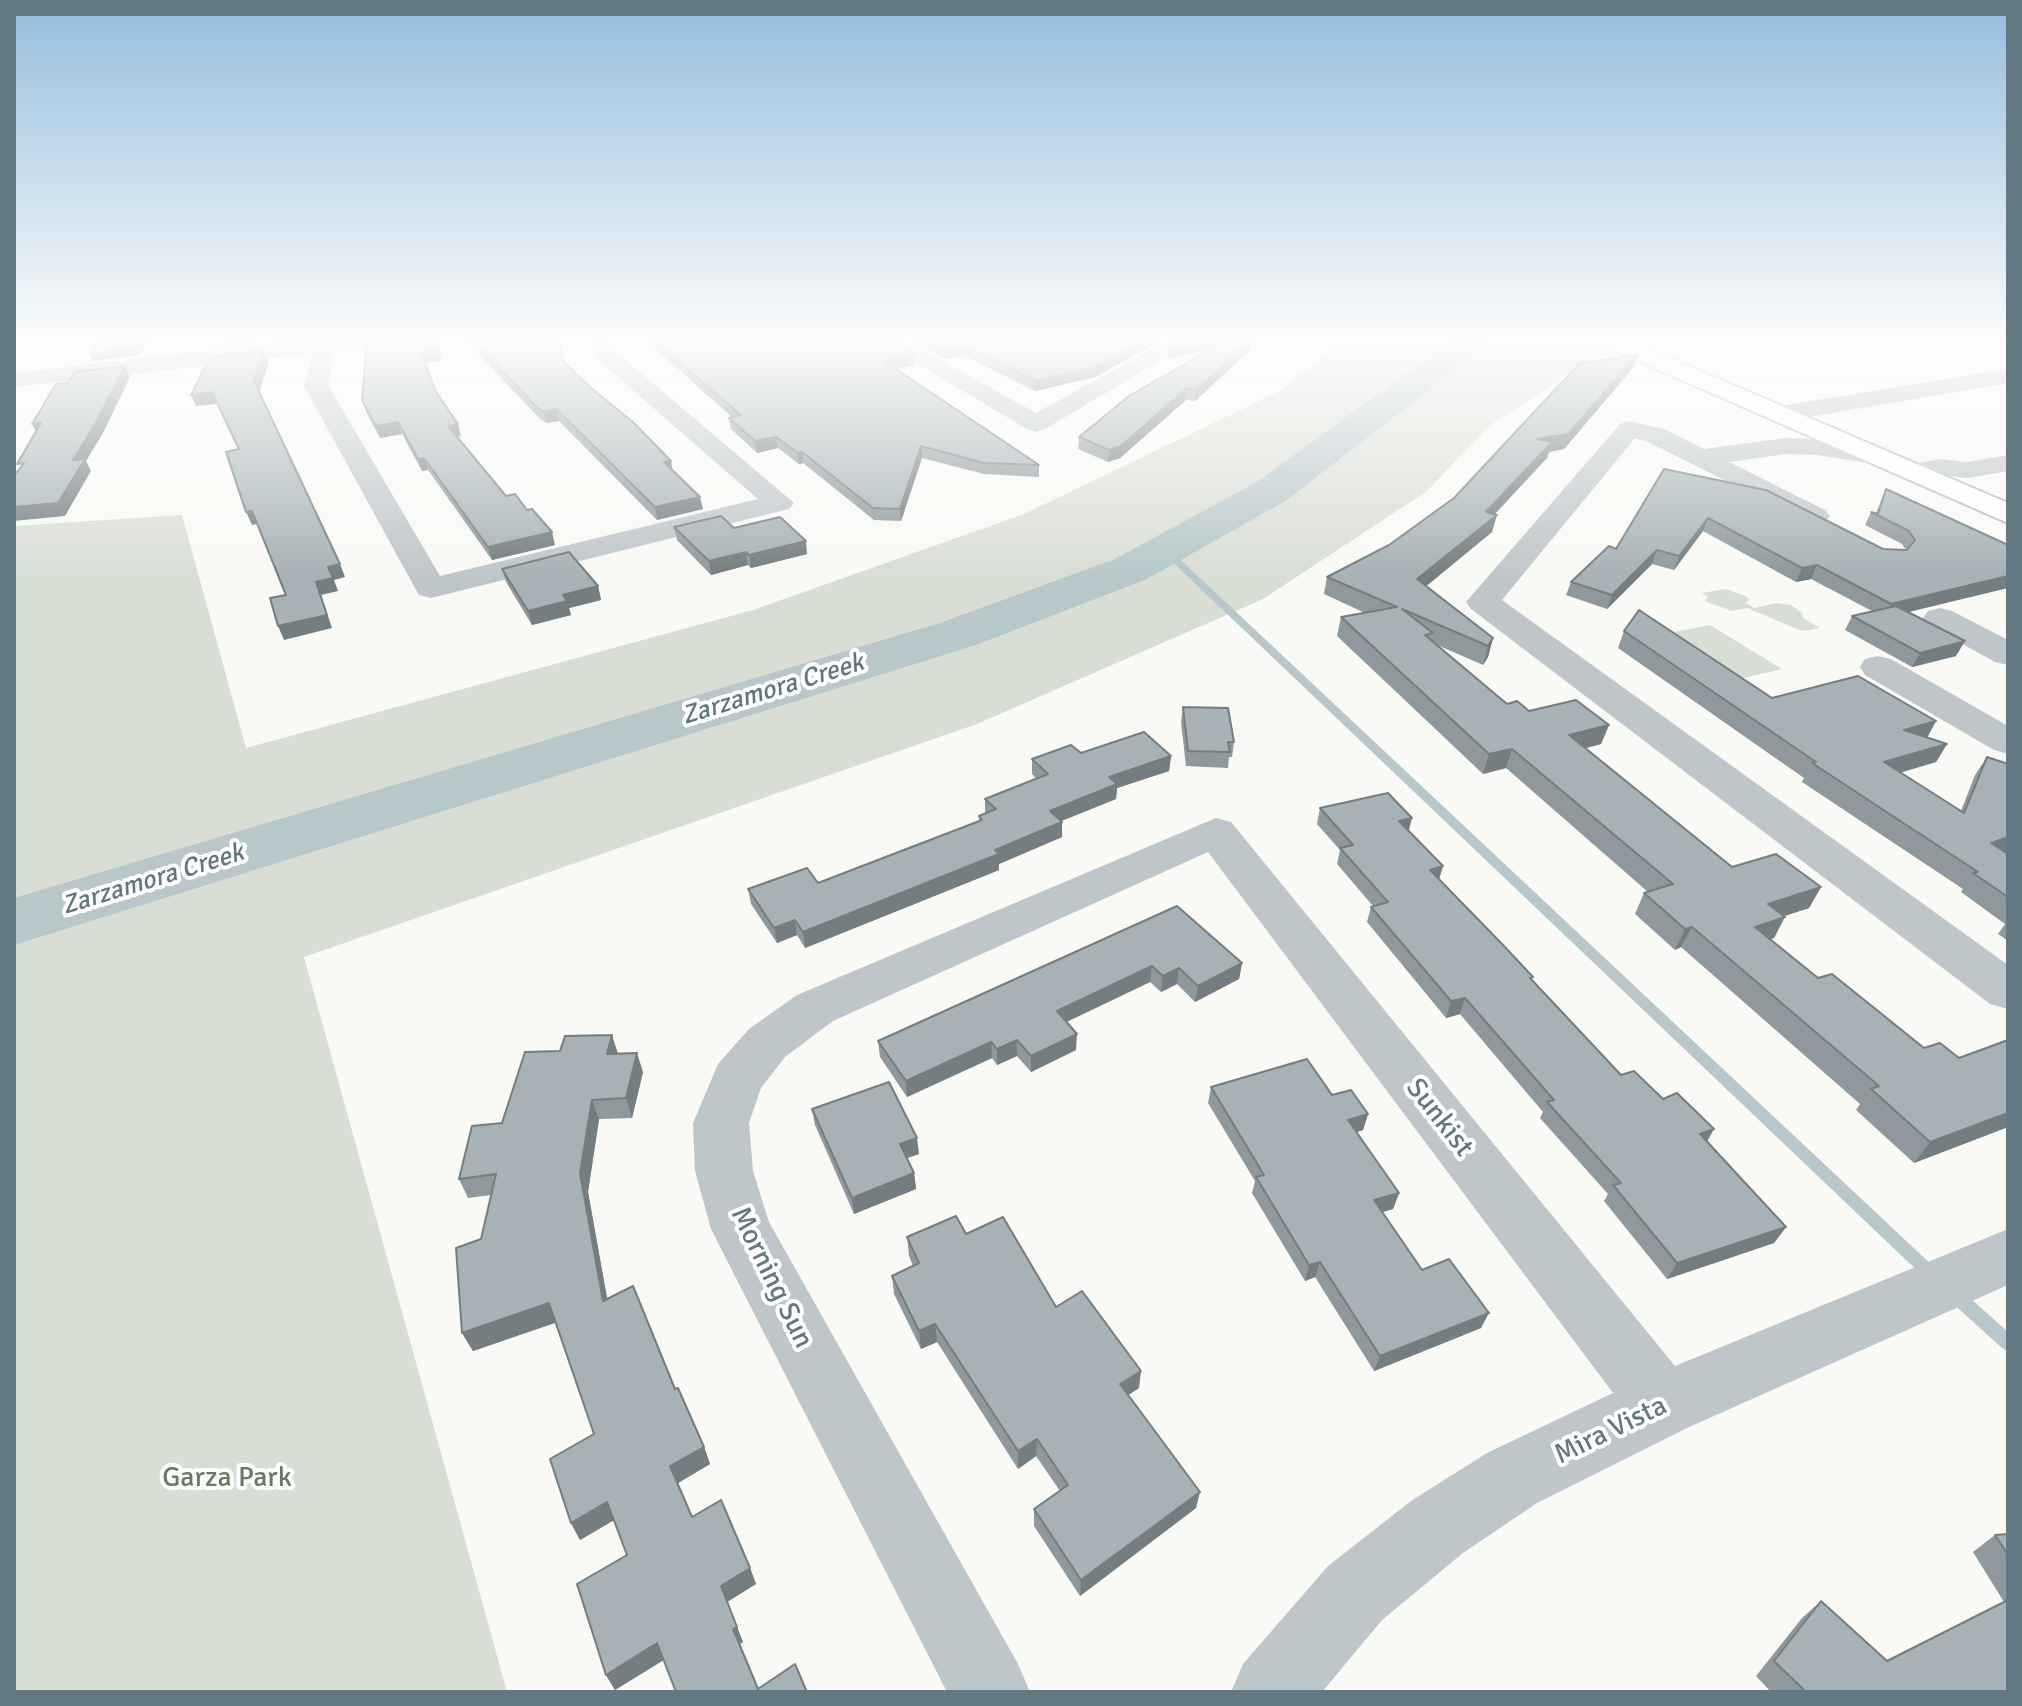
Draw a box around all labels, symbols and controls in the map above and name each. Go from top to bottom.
water label: Zarzamora Creek [678,648,868,732]
water label: Zarzamora Creek [58,838,248,922]
street label: Sunkist [1398,1072,1480,1164]
street label: Morning Sun [722,1202,820,1354]
street label: Mira Vista [1549,1389,1673,1473]
park label: Garza Park [162,1462,292,1496]

